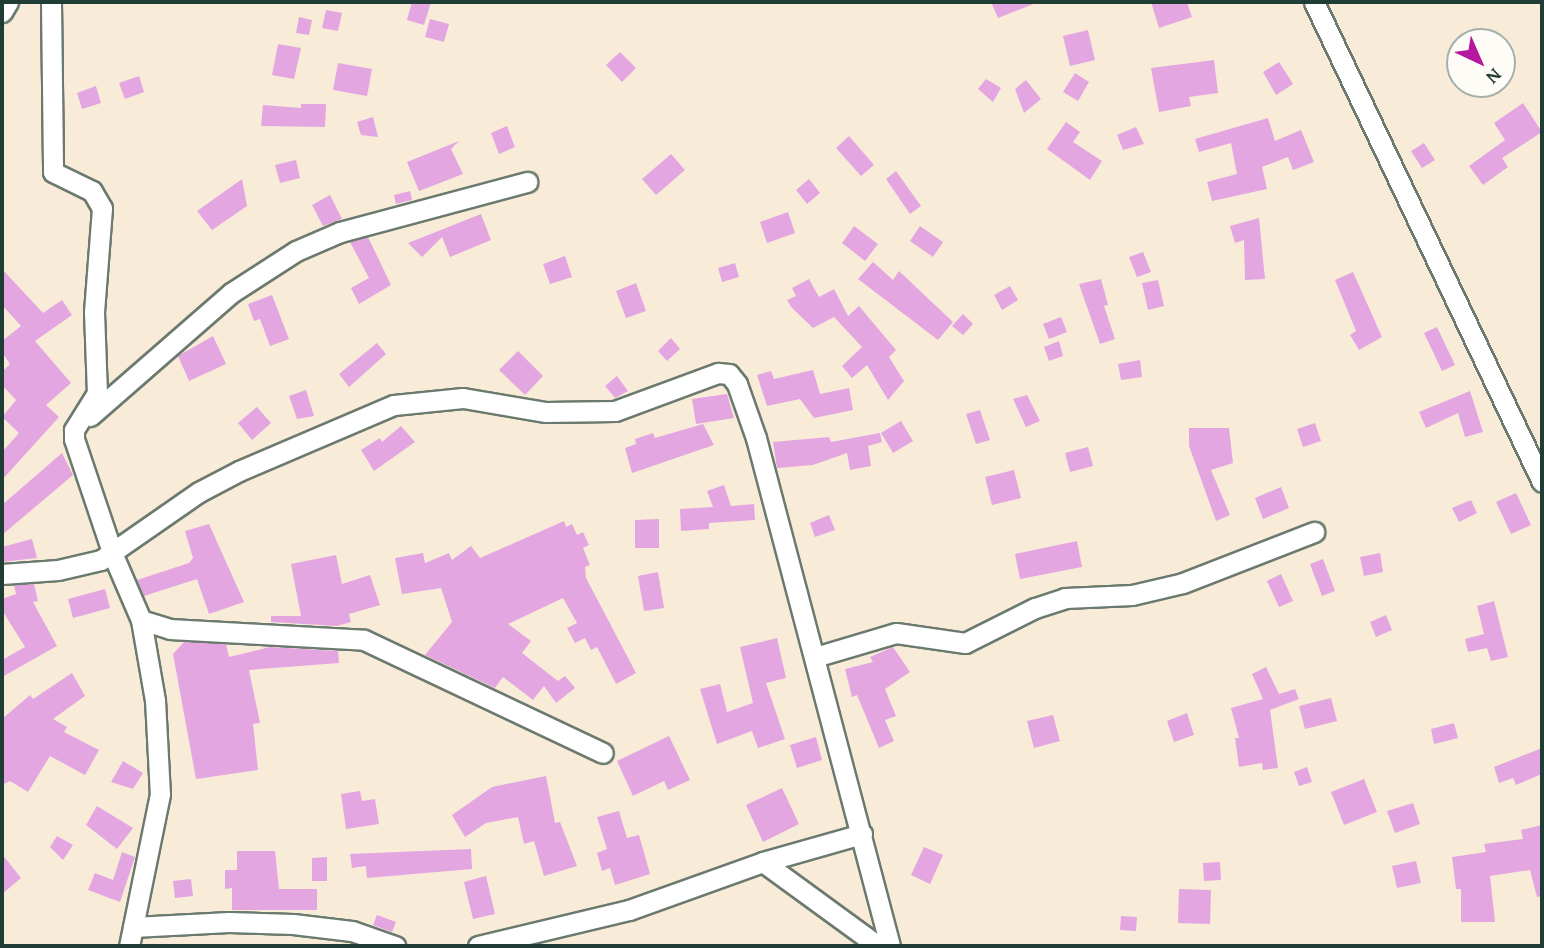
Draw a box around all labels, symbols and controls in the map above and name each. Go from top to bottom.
north arrow [1446,28,1516,98]
text: N [1480,62,1508,91]

